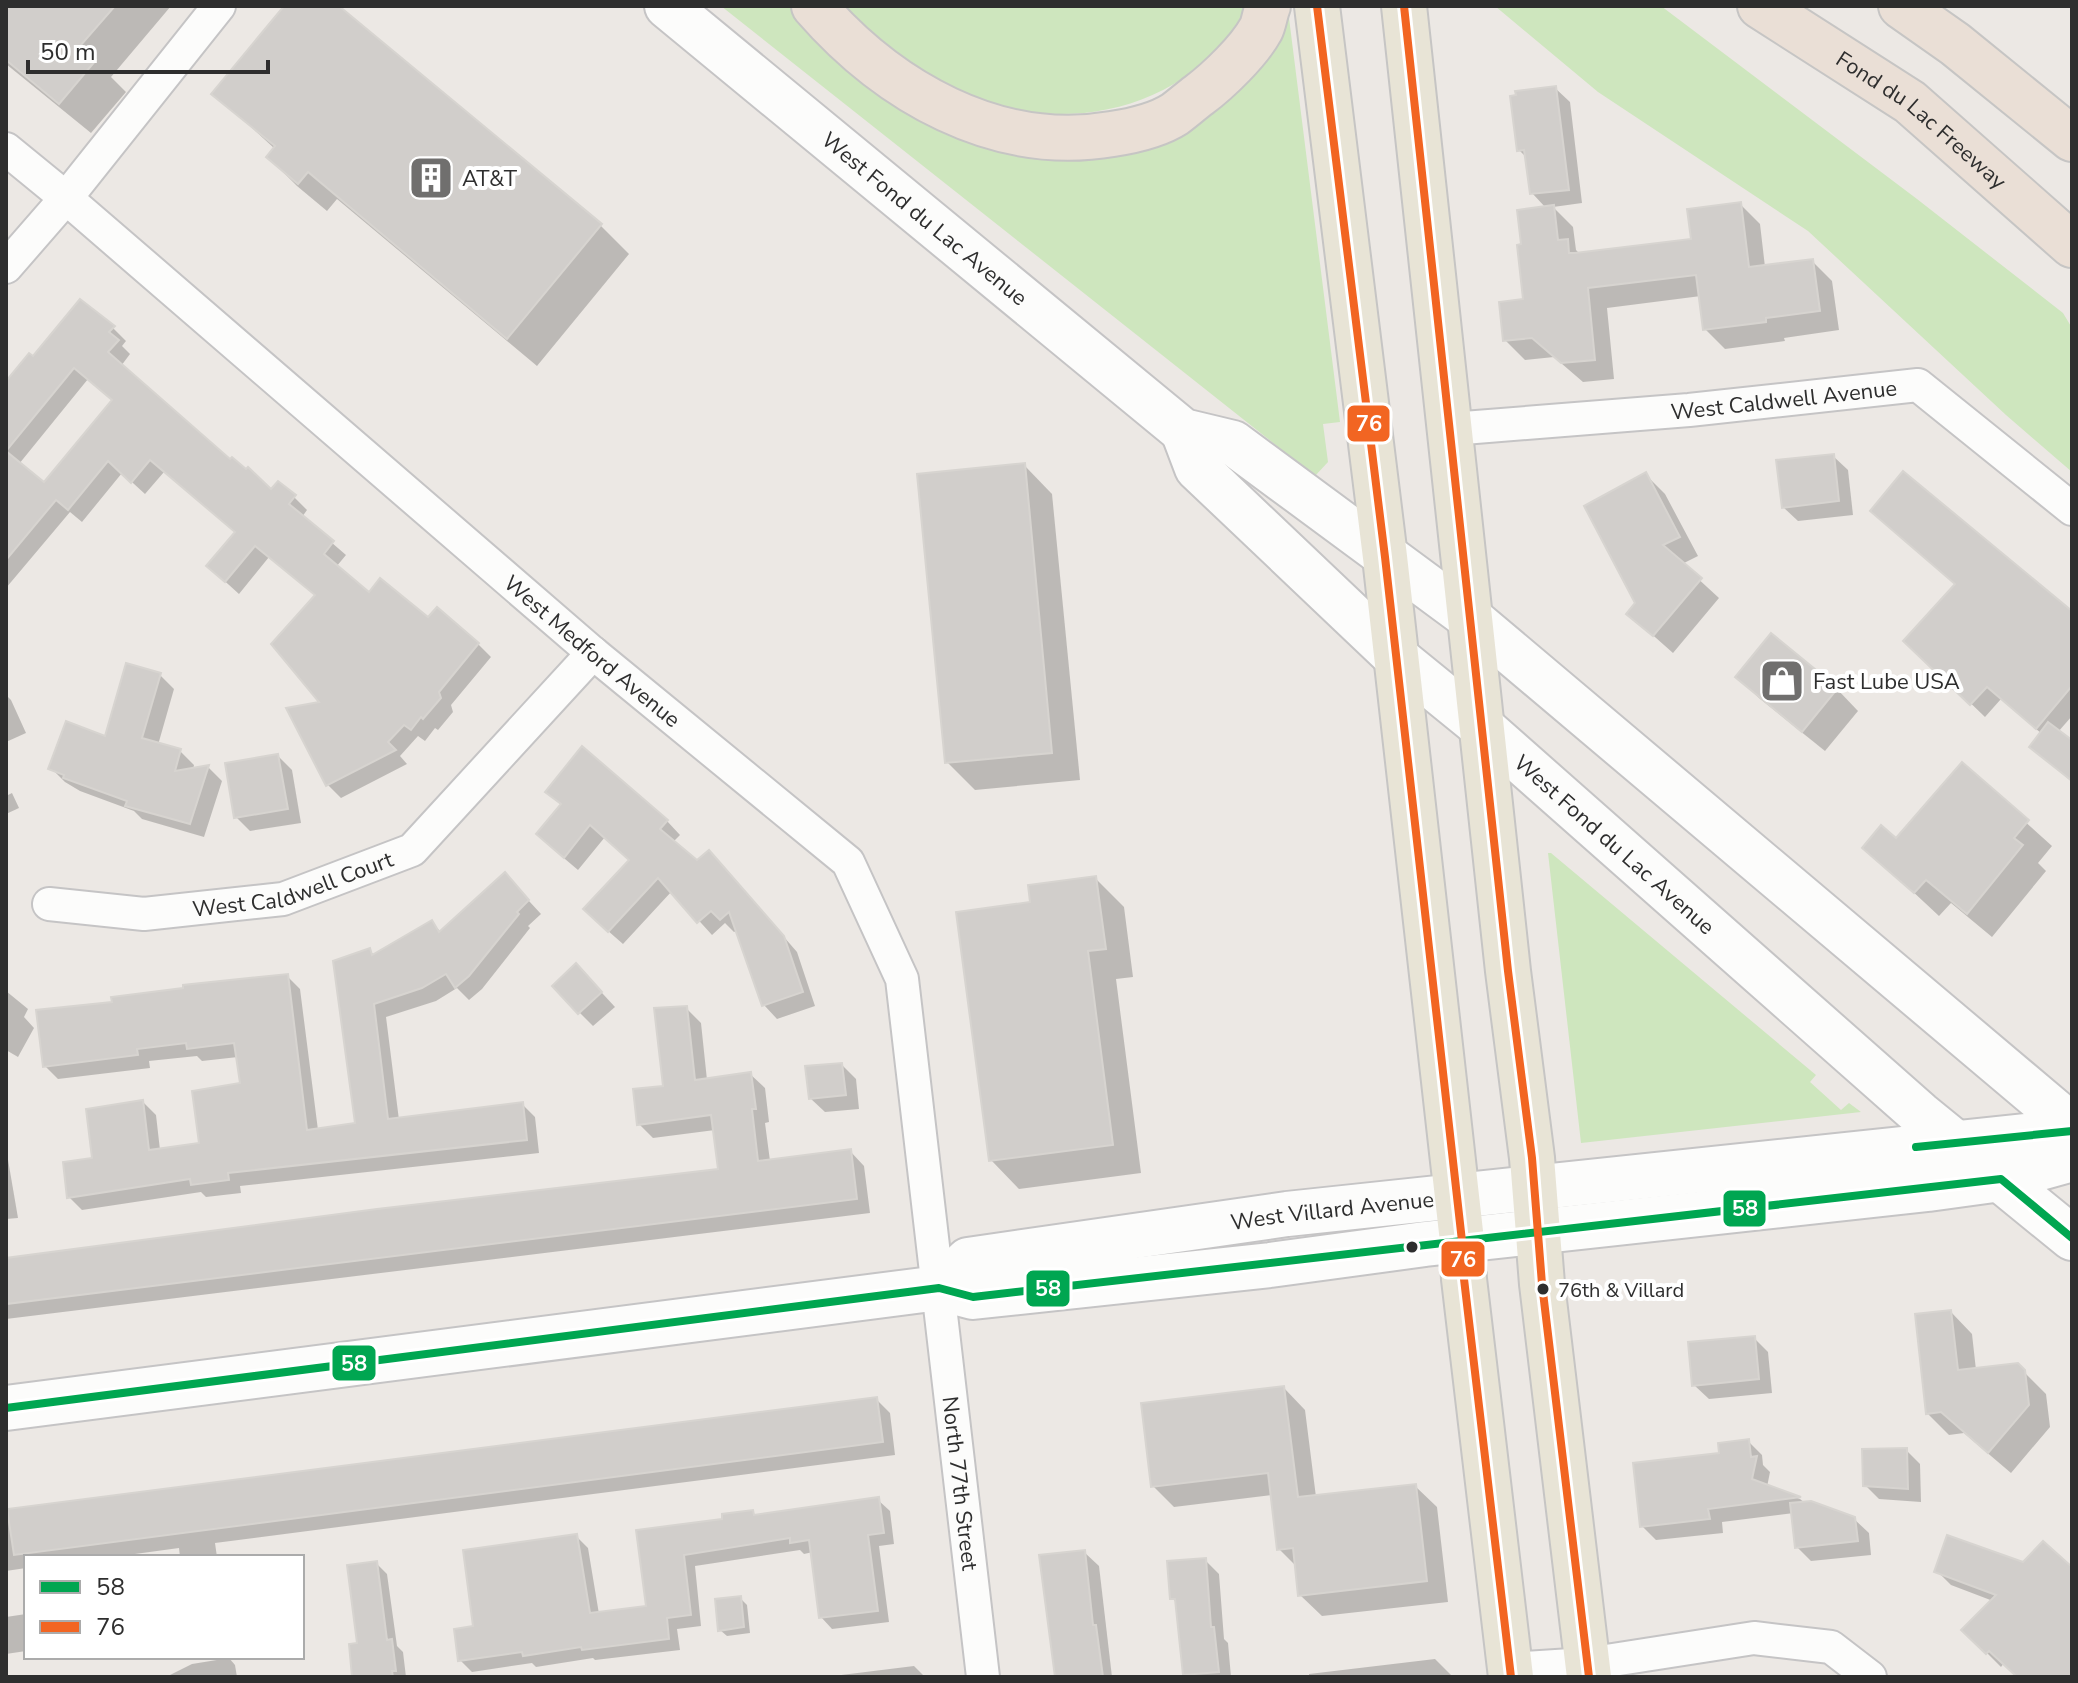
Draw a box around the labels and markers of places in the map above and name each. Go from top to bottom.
building icon: AT&T [407,154,455,202]
place label: AT&T [462,164,518,194]
shop icon: Fast Lube USA [1758,657,1806,705]
place label: Fast Lube USA [1813,667,1960,697]
unlabelled marker [1404,1239,1420,1255]
place label: 76th & Villard [1558,1277,1684,1304]
marker: 76th & Villard [1535,1281,1551,1297]

